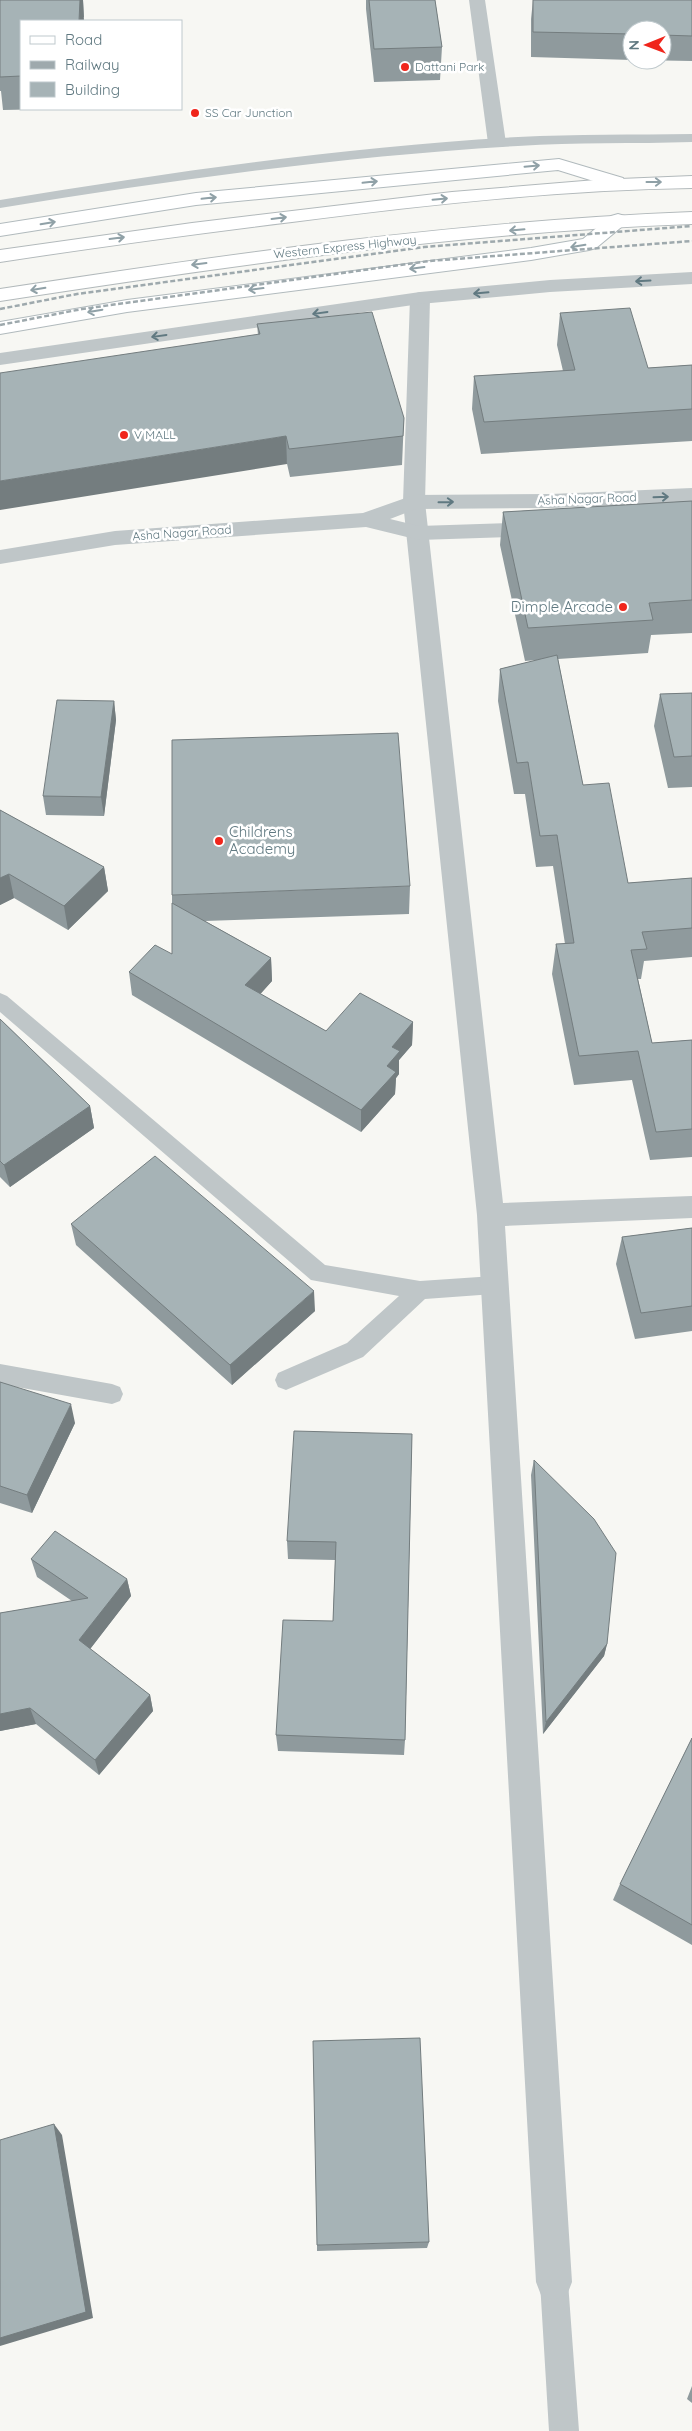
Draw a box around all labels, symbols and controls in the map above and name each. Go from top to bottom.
legend [20,20,182,110]
north arrow [622,20,672,70]
text: Road [65,30,102,49]
text: N [625,40,643,51]
text: Railway [65,55,120,74]
place label: Dattani Park [415,59,485,74]
marker: Dattani Park [399,61,411,73]
text: Building [65,80,120,99]
place label: SS Car Junction [205,105,292,120]
marker: SS Car Junction [189,107,201,119]
one-way arrow [524,162,540,171]
one-way arrow [362,177,378,187]
one-way arrow [646,177,662,187]
one-way arrow [200,193,216,203]
one-way arrow [432,194,448,204]
one-way arrow [270,213,286,223]
one-way arrow [40,217,56,227]
one-way arrow [509,225,525,234]
street label: Western Express Highway [273,232,417,261]
one-way arrow [109,233,125,243]
one-way arrow [571,242,587,252]
one-way arrow [191,259,207,269]
one-way arrow [410,263,426,273]
one-way arrow [636,276,652,285]
one-way arrow [31,284,47,294]
one-way arrow [249,284,265,294]
one-way arrow [474,288,490,297]
one-way arrow [88,307,104,317]
one-way arrow [312,308,328,318]
one-way arrow [152,331,168,341]
place label: V MALL [134,427,176,442]
marker: V MALL [118,429,130,441]
street label: Asha Nagar Road [537,489,637,508]
one-way arrow [653,492,669,501]
one-way arrow [438,497,454,507]
street label: Asha Nagar Road [132,522,232,543]
place label: Dimple Arcade [511,597,613,616]
marker: Dimple Arcade [617,601,629,613]
place label: Childrens Academy [229,822,295,858]
marker: Childrens Academy [213,835,225,847]

